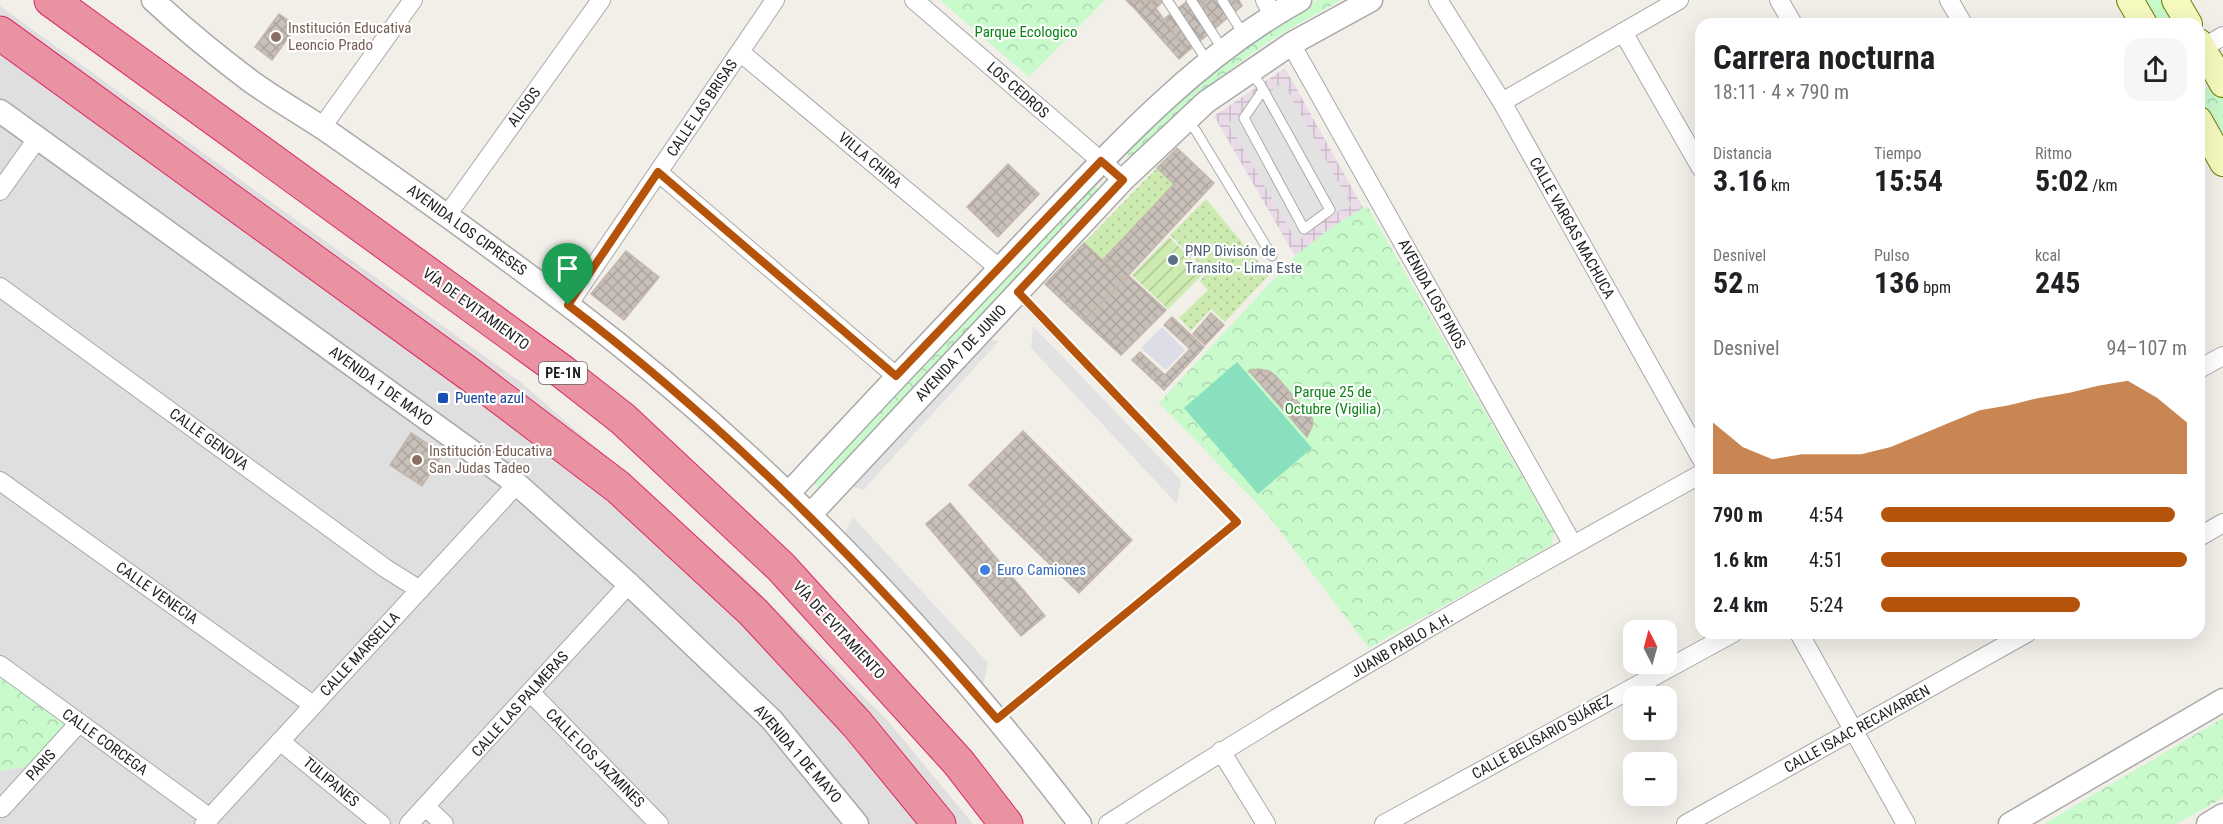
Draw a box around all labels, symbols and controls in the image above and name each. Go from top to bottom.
place label: Institución Educativa Leoncio Prado [288,19,412,54]
park label: Parque Ecologico [974,23,1078,41]
marker: Institución Educativa Leoncio Prado [269,30,283,44]
text: Carrera nocturna [1713,38,1935,77]
button: share [2124,38,2187,101]
street label: CALLE LAS BRISAS [663,56,741,160]
street label: LOS CEDROS [983,58,1053,122]
text: 18:11 · 4 × 790 m [1713,80,1849,104]
street label: ALISOS [504,84,544,130]
street label: VILLA CHIRA [835,128,905,192]
text: Distancia [1713,144,1772,163]
text: Tiempo [1874,144,1921,163]
text: Ritmo [2035,144,2072,163]
street label: CALLE VARGAS MACHUCA [1526,154,1619,302]
text: 3.16 [1713,163,1767,198]
text: 15:54 [1874,163,1943,198]
text: 5:02 [2035,163,2089,198]
text: km [1767,176,1790,195]
text: /km [2089,176,2118,195]
street label: AVENIDA LOS CIPRESES [404,181,530,280]
street label: AVENIDA LOS PINOS [1394,236,1470,352]
place label: PNP Divisón de Transito - Lima Este [1185,242,1302,277]
pin [542,243,593,305]
text: Desnivel [1713,246,1766,265]
text: Pulso [1874,246,1910,265]
text: kcal [2035,246,2061,265]
icon: arrive [551,252,584,285]
marker: PNP Divisón de Transito - Lima Este [1166,253,1180,267]
street label: VÍA DE EVITAMIENTO [419,264,533,354]
text: 52 [1713,265,1743,300]
text: 136 [1874,265,1919,300]
text: 245 [2035,265,2080,300]
text: m [1743,278,1759,297]
text: bpm [1919,278,1951,297]
street label: AVENIDA 7 DE JUNIO [912,301,1010,405]
text: Desnivel [1713,336,1780,360]
text: 94–107 m [2107,336,2187,360]
street label: AVENIDA 1 DE MAYO [326,342,436,430]
road number: PE-1N [539,362,587,384]
park label: Parque 25 de Octubre (Vigilia) [1285,383,1381,418]
place label: Puente azul [455,389,524,407]
marker: Puente azul [436,391,450,405]
street label: CALLE GENOVA [166,404,252,474]
place label: Institución Educativa San Judas Tadeo [429,442,553,477]
marker: Institución Educativa San Judas Tadeo [410,453,424,467]
text: 790 m [1713,503,1763,527]
text: 4:54 [1809,503,1843,527]
text: 1.6 km [1713,548,1768,572]
text: 4:51 [1809,548,1843,572]
street label: CALLE VENECIA [113,558,202,628]
place label: Euro Camiones [997,561,1086,579]
marker: Euro Camiones [978,563,992,577]
street label: VÍA DE EVITAMIENTO [789,577,889,683]
text: 2.4 km [1713,593,1768,617]
text: 5:24 [1809,593,1843,617]
street label: CALLE MARSELLA [316,608,404,700]
street label: JUANB PABLO A.H. [1348,609,1456,681]
north arrow [1623,620,1677,674]
map controls [1623,620,1677,806]
street label: CALLE LAS PALMERAS [468,647,572,760]
street label: CALLE ISAAC RECAVARREN [1781,681,1933,777]
button: + [1623,686,1677,740]
street label: CALLE BELISARIO SUÁREZ [1469,691,1615,783]
street label: AVENIDA 1 DE MAYO [751,701,845,807]
street label: CALLE CORCEGA [59,705,152,779]
street label: CALLE LOS JAZMINES [542,705,648,811]
street label: PARIS [22,746,60,784]
button: − [1623,752,1677,806]
street label: TULIPANES [299,753,363,811]

